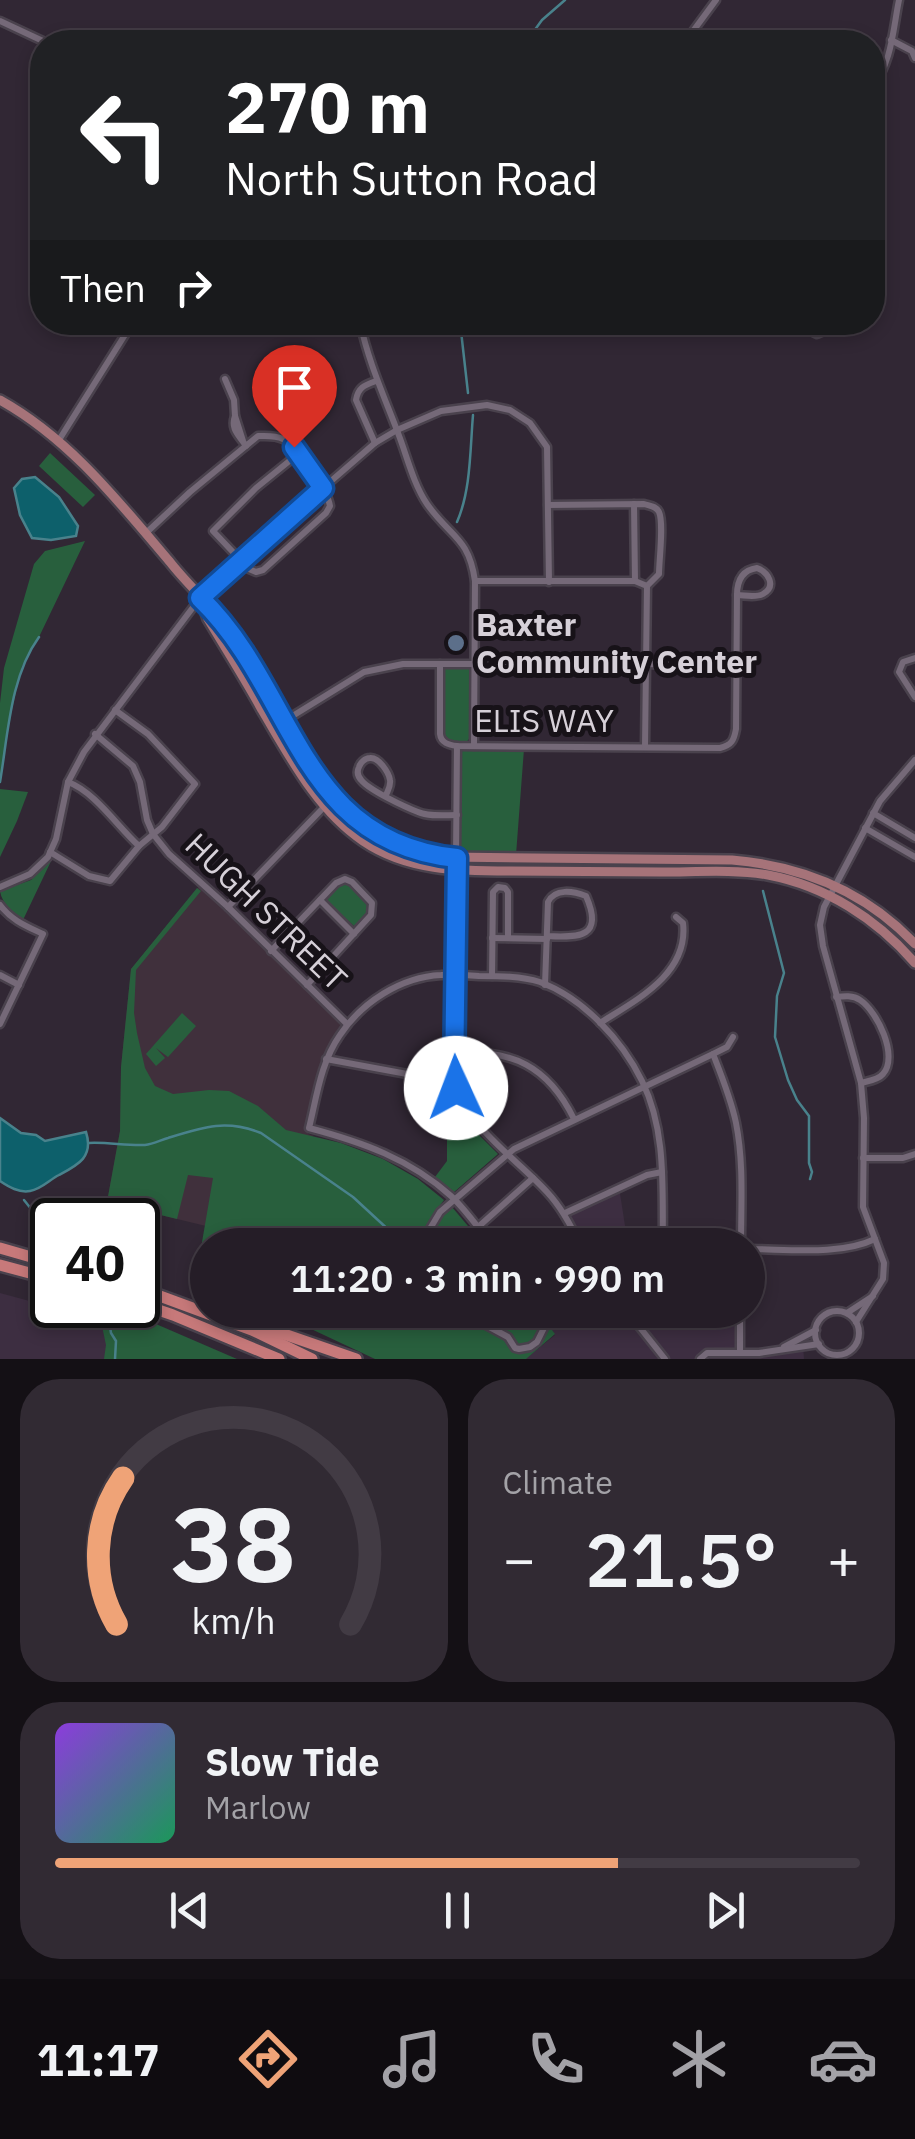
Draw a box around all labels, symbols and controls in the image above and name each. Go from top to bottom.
text: 270 m [225,61,430,152]
icon: left [60,70,190,200]
text: North Sutton Road [225,149,598,207]
icon: right [166,260,221,315]
text: Then [60,263,146,312]
pin [252,345,337,448]
icon: arrive [267,360,322,415]
place label: Baxter Community Center [476,603,757,682]
marker: Baxter Community Center [445,632,467,654]
street label: ELIS WAY [474,699,614,741]
street label: HUGH STREET [177,823,357,999]
position arrow [404,1036,508,1140]
speed limit sign: 40 [30,1198,160,1328]
text: 11:20 · 3 min · 990 m [290,1253,665,1302]
text: Climate [503,1461,613,1503]
text: 38 [171,1475,296,1611]
text: 21.5° [585,1510,778,1608]
text: − [503,1523,536,1594]
text: + [827,1523,860,1594]
text: km/h [192,1597,276,1644]
text: Slow Tide [205,1737,380,1786]
text: Marlow [205,1786,311,1828]
icon: previous [162,1883,217,1938]
icon: pause [430,1883,485,1938]
icon: next [698,1883,753,1938]
icon: directions [233,2024,303,2094]
icon: music [377,2024,447,2094]
icon: phone [521,2024,591,2094]
icon: climate [664,2024,734,2094]
icon: car [808,2024,878,2094]
text: 11:17 [37,2030,160,2088]

